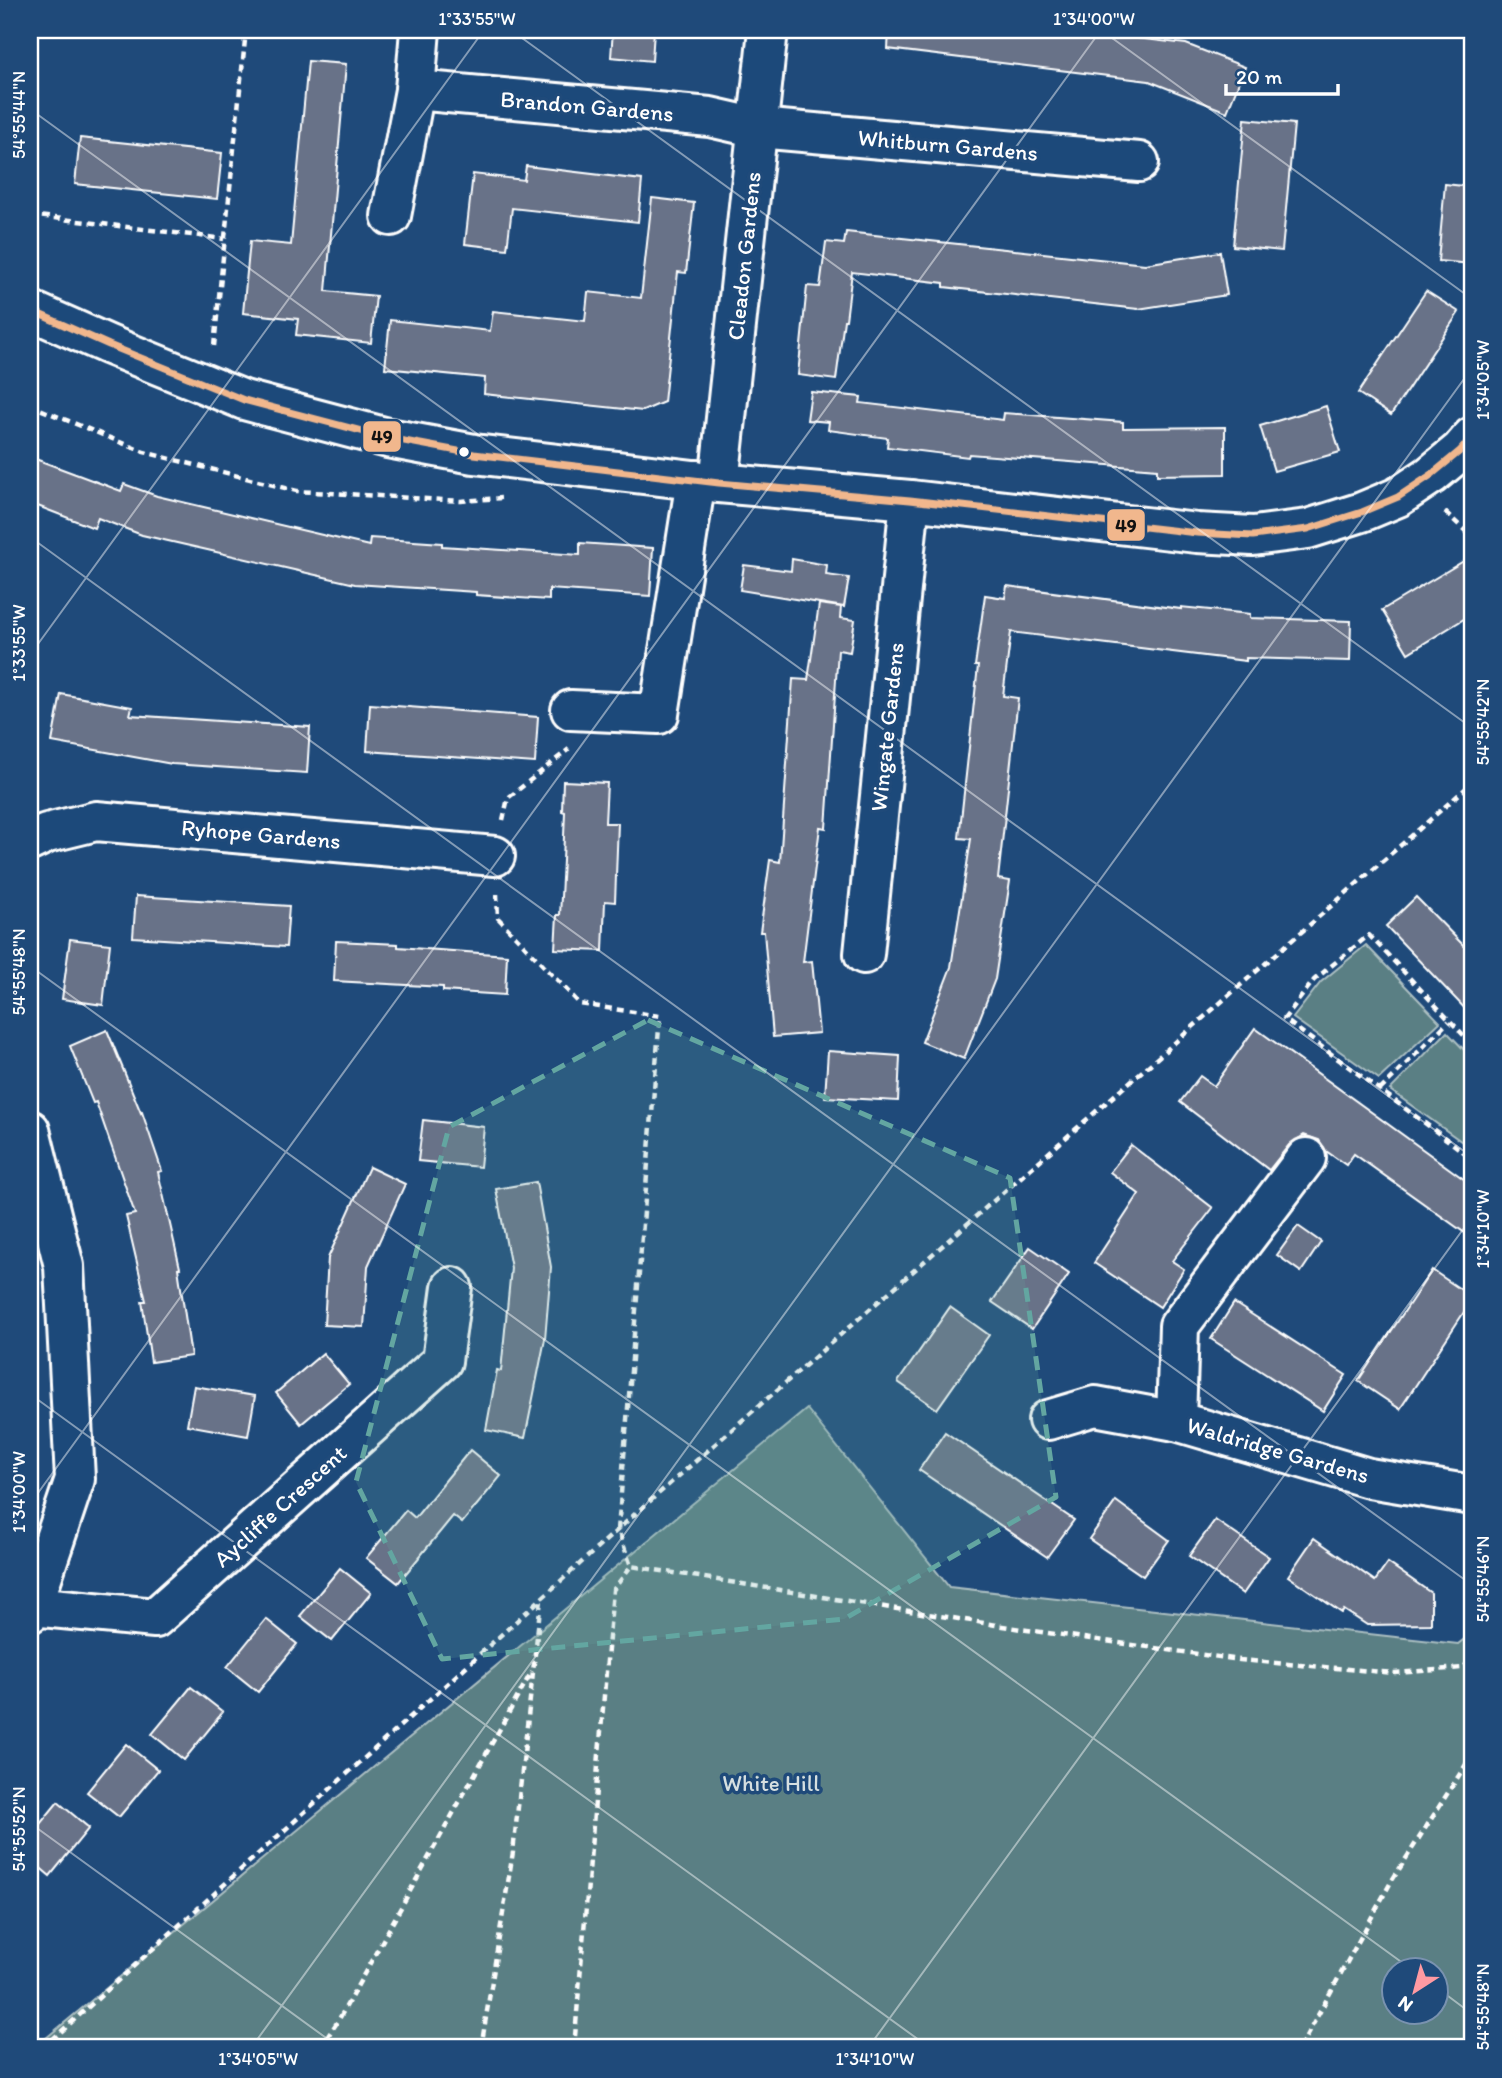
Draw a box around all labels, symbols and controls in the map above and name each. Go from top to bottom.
text: 1°33'55"W [438,8,516,30]
text: 1°34'00"W [1053,8,1135,30]
scale bar [1226,52,1338,96]
text: 20 m [1236,64,1283,89]
text: 54°55'44"N [8,71,30,159]
street label: Brandon Gardens [499,84,675,128]
street label: Whitburn Gardens [857,123,1039,167]
street label: Cleadon Gardens [721,170,767,342]
text: 1°34'05"W [1472,340,1494,420]
line badge: 49 [362,420,402,453]
text: 49 [371,425,393,448]
unlabelled marker [457,445,471,459]
line badge: 49 [1106,508,1146,542]
text: 49 [1115,514,1137,537]
text: 1°33'55"W [8,604,30,682]
street label: Wingate Gardens [864,641,910,813]
text: 54°55'42"N [1472,679,1494,765]
street label: Ryhope Gardens [180,813,342,855]
text: 54°55'48"N [8,928,30,1016]
text: 1°34'10"W [1472,1189,1494,1269]
street label: Waldridge Gardens [1184,1411,1372,1489]
street label: Aycliffe Crescent [208,1439,353,1573]
text: 1°34'00"W [8,1451,30,1533]
text: 54°55'46"N [1472,1536,1494,1622]
park label: White Hill [722,1769,820,1797]
text: 54°55'52"N [8,1786,30,1872]
north arrow [1380,1955,1450,2025]
text: 54°55'48"N [1472,1963,1494,2051]
text: N [1393,1991,1417,2017]
text: 1°34'05"W [218,2048,298,2070]
text: 1°34'10"W [835,2048,915,2070]

